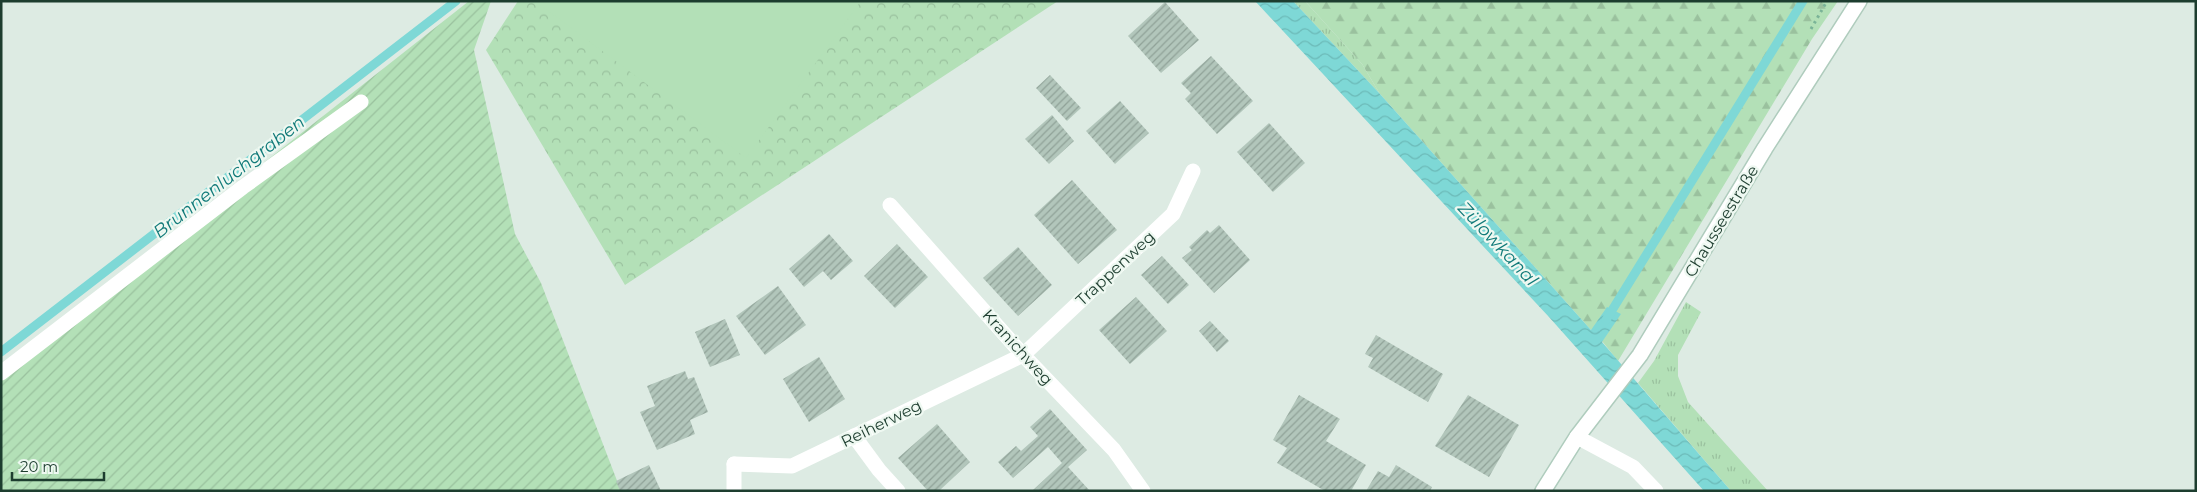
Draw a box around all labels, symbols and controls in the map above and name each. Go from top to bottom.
water label: Brunnenluchgraben [149,111,309,243]
street label: Chausseestraße [1681,162,1762,281]
water label: Zülowkanal [1453,197,1543,291]
street label: Trappenweg [1072,227,1159,310]
street label: Kranichweg [979,305,1057,389]
street label: Reiherweg [838,396,925,451]
scale bar [12,450,105,482]
text: 20 m [20,457,58,476]

